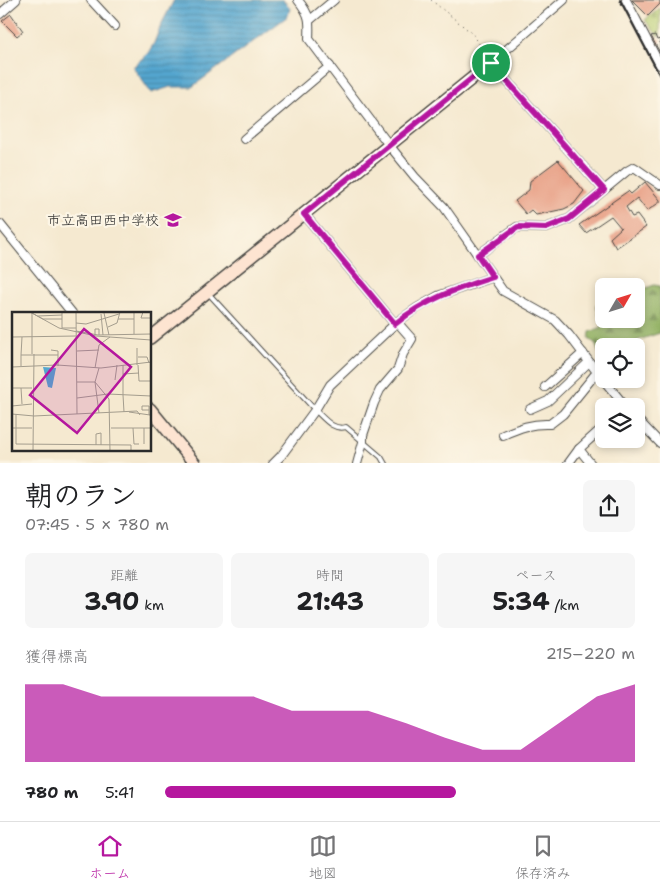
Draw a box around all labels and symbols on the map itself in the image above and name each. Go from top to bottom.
pin [470,42,512,84]
school or university icon: 市立高田西中学校 [163,210,183,230]
place label: 市立高田西中学校 [47,211,159,229]
north arrow [595,278,645,328]
inset map [12,312,151,451]

